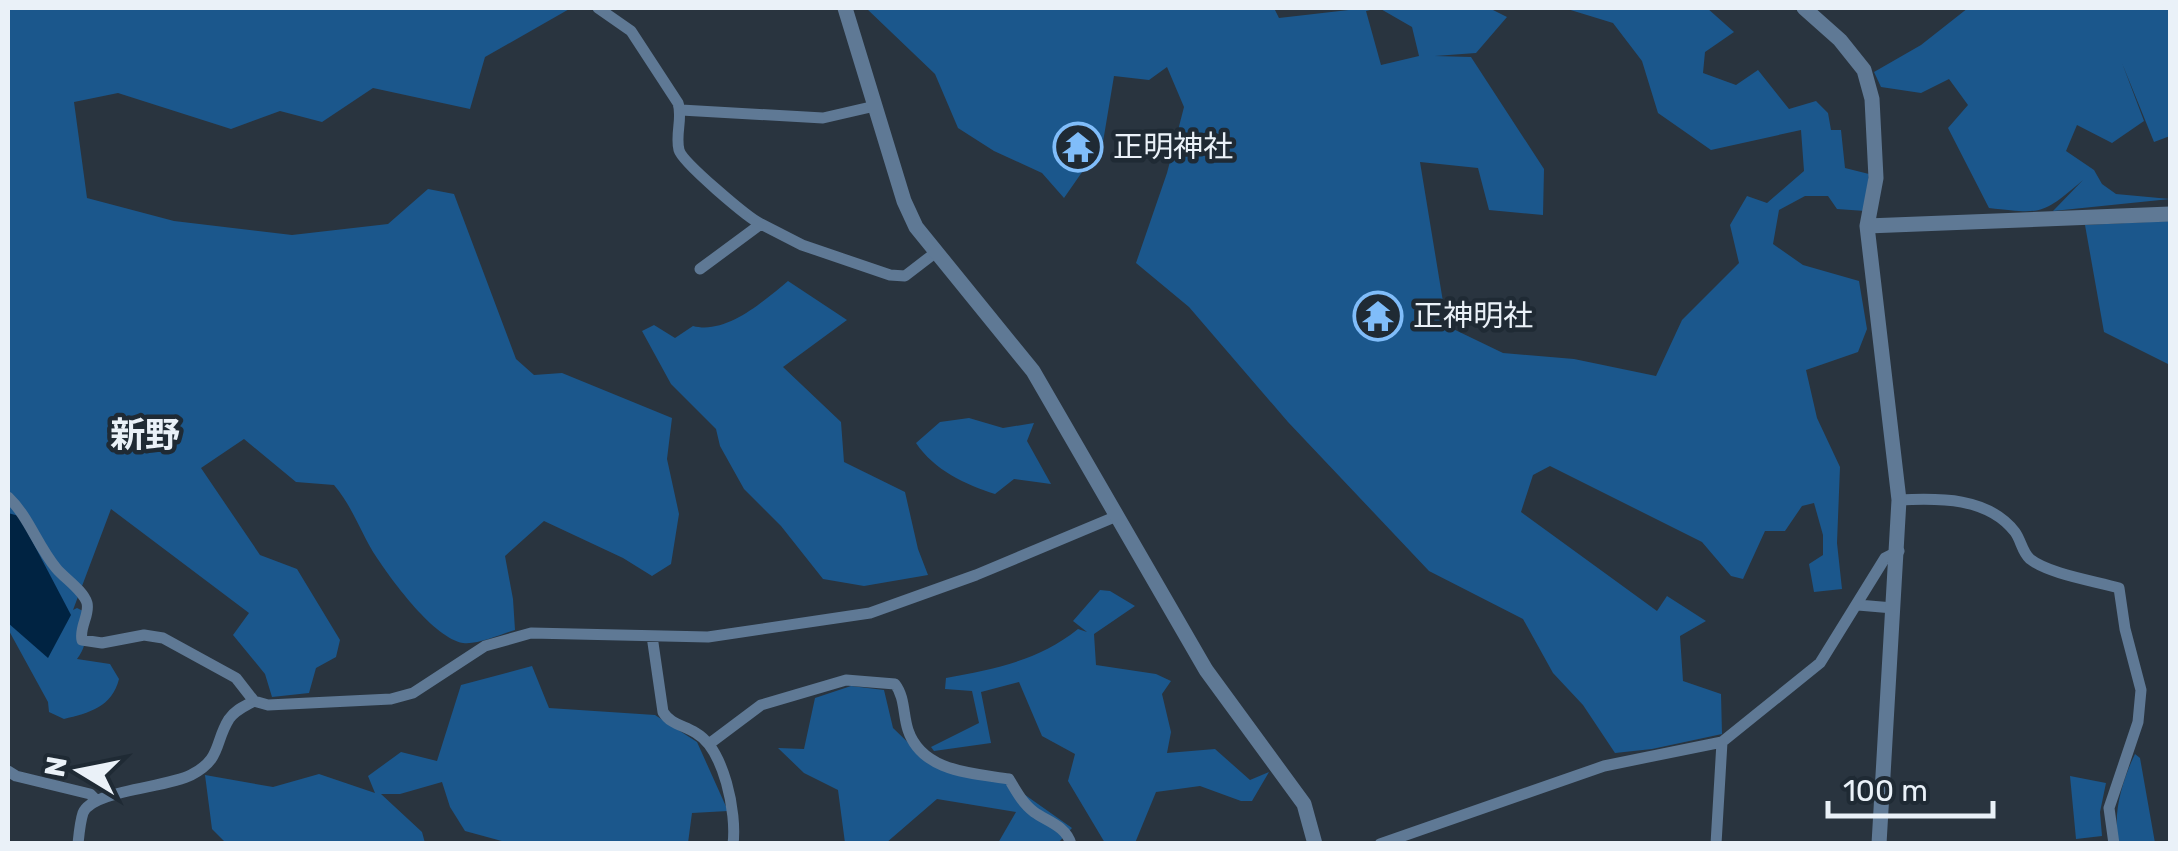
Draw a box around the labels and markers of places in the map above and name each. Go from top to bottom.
temple icon: 正明神社 [1052,121,1104,173]
place label: 正明神社 [1113,129,1233,165]
temple icon: 正神明社 [1352,290,1404,342]
place label: 正神明社 [1413,298,1533,334]

